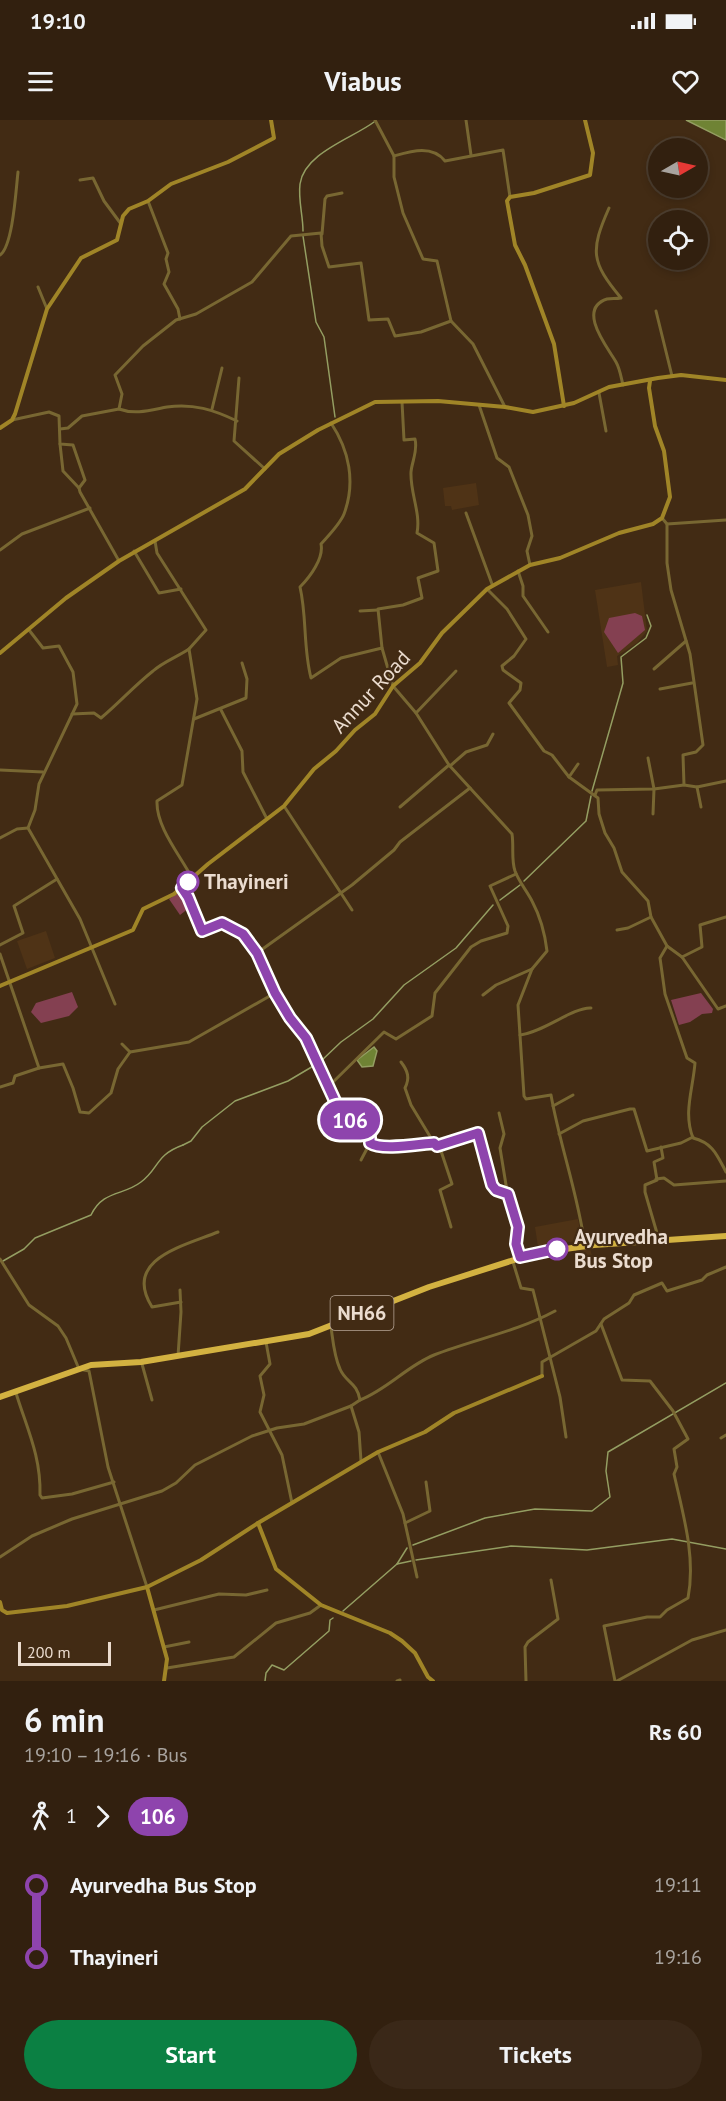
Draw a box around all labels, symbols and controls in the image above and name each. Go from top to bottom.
text: 19:10 [30,7,86,35]
text: Viabus [324,64,402,98]
icon: menu [24,65,57,98]
icon: heart [669,65,702,98]
north arrow [648,138,708,198]
map controls [648,138,708,270]
button: locate [648,210,708,270]
street label: Annur Road [325,644,416,739]
place label: Thayineri [204,868,289,895]
marker: Thayineri [177,871,199,893]
line badge: 106 [316,1100,385,1140]
text: 106 [332,1107,368,1134]
place label: Ayurvedha Bus Stop [574,1223,668,1274]
marker: Ayurvedha Bus Stop [546,1238,568,1260]
road number: NH66 [330,1296,394,1330]
scale bar [18,1639,111,1666]
text: 200 m [27,1642,70,1662]
text: 6 min [24,1698,105,1741]
text: Rs 60 [649,1718,702,1746]
text: 19:10 – 19:16 · Bus [24,1742,188,1768]
icon: walk [24,1800,57,1833]
icon: forward [86,1800,119,1833]
text: 1 [66,1803,77,1829]
text: 106 [140,1803,176,1830]
text: Ayurvedha Bus Stop [70,1871,257,1899]
text: 19:11 [654,1872,702,1898]
text: Thayineri [70,1943,159,1971]
text: 19:16 [654,1944,702,1970]
button: Start [24,2020,357,2089]
button: Tickets [369,2020,702,2089]

